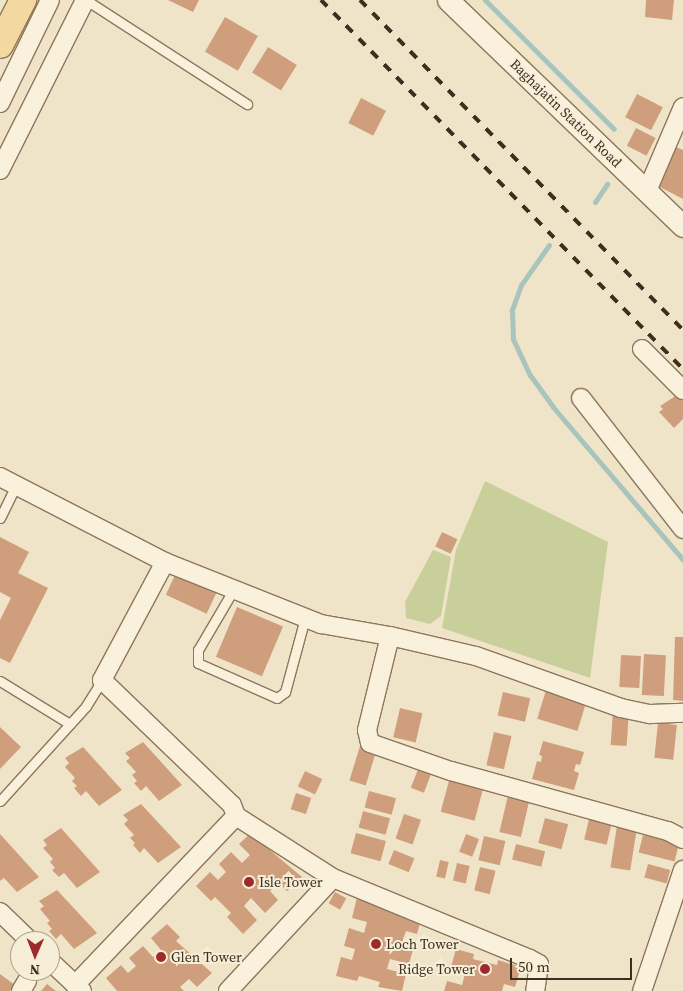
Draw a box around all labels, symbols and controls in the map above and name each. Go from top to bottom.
street label: Baghajatin Station Road [507,55,625,171]
place label: Isle Tower [259,874,323,890]
marker: Isle Tower [243,876,255,888]
north arrow [10,931,60,981]
place label: Loch Tower [386,936,459,952]
marker: Loch Tower [370,938,382,950]
scale bar [513,948,636,980]
place label: Glen Tower [171,949,242,965]
marker: Glen Tower [155,951,167,963]
text: 50 m [518,956,550,977]
text: N [29,960,40,980]
place label: Ridge Tower [398,961,475,977]
marker: Ridge Tower [479,963,491,975]

